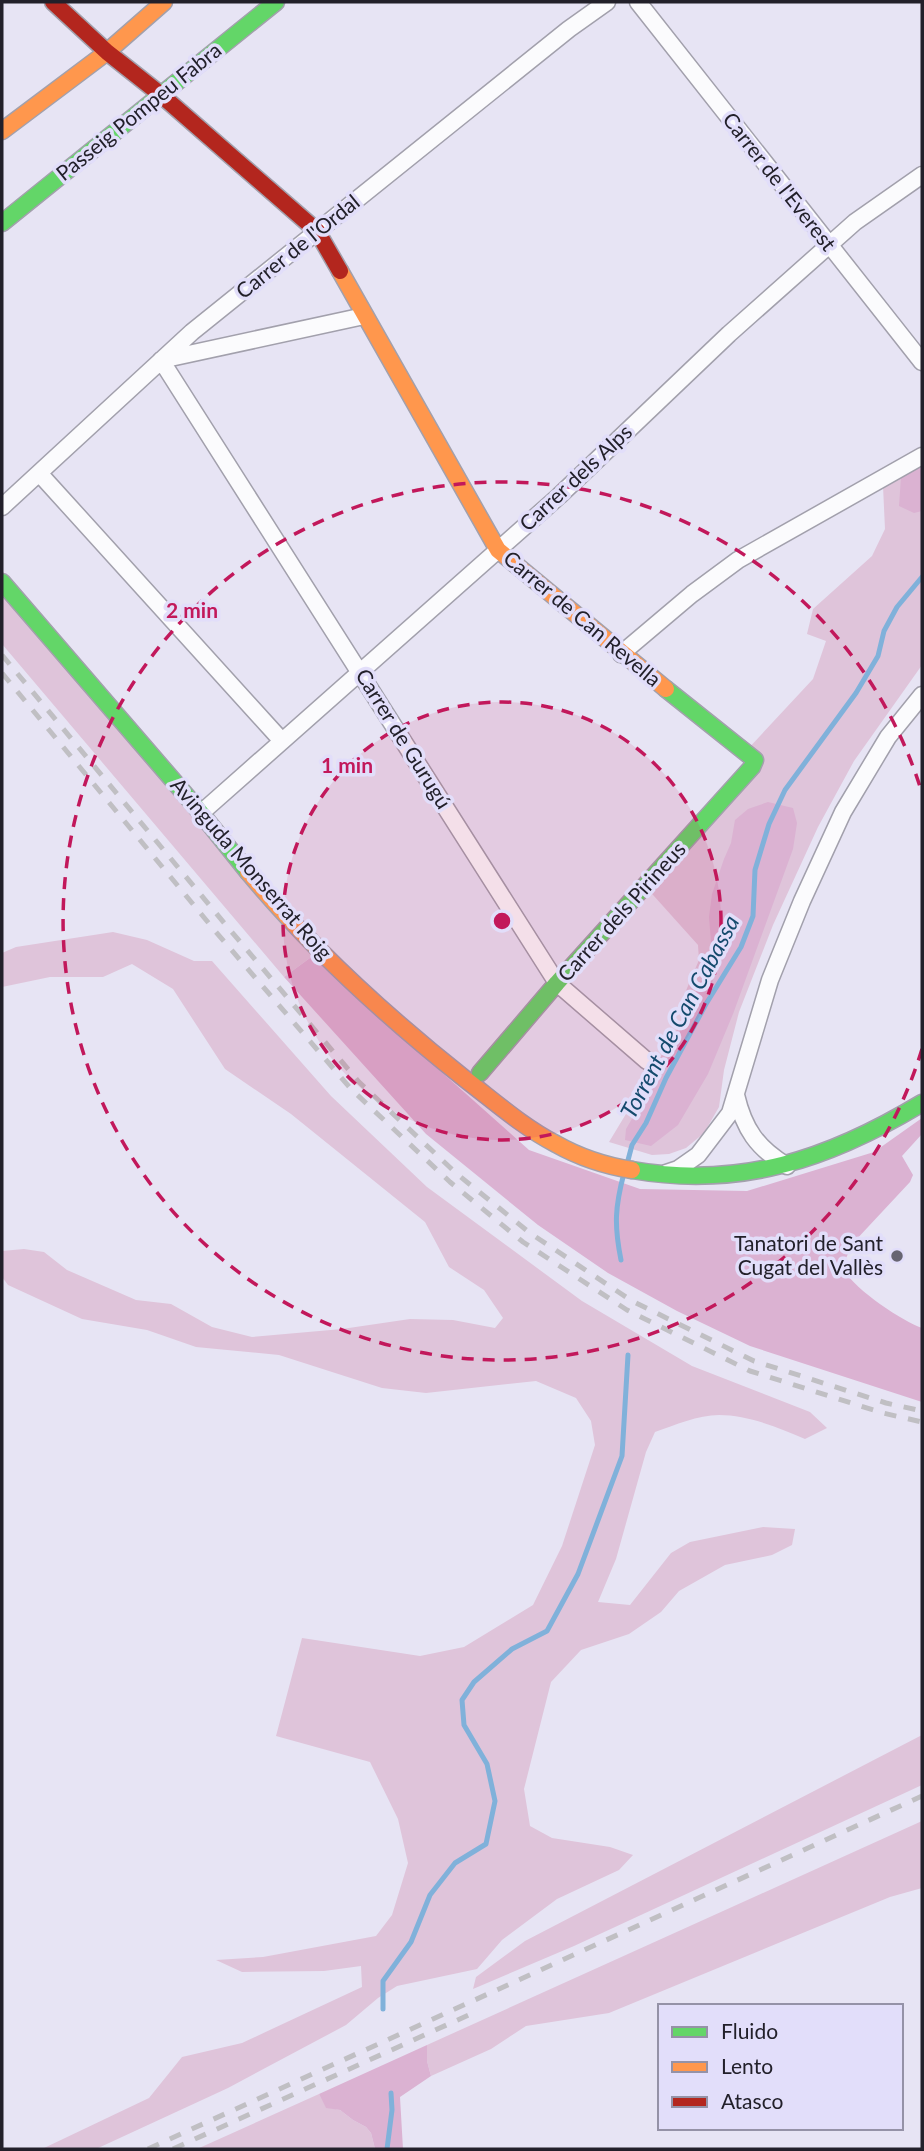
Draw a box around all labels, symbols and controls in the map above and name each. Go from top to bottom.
street label: Passeig Pompeu Fabra [51,37,226,185]
street label: Carrer de l'Everest [718,107,842,256]
street label: Carrer de l'Ordal [230,188,364,303]
street label: Carrer dels Alps [514,418,636,535]
street label: Carrer de Can Revella [499,545,667,691]
text: 2 min [166,597,218,622]
street label: Carrer de Gurugú [351,664,457,813]
text: 1 min [321,752,373,777]
street label: Avinguda Monserrat Roig [166,772,338,964]
street label: Carrer dels Pirineus [552,836,690,986]
centre of rings [490,909,514,933]
water label: Torrent de Can Cabassa [614,910,745,1123]
place label: Tanatori de Sant Cugat del Vallès [734,1230,883,1279]
marker: Tanatori de Sant Cugat del Vallès [889,1248,905,1264]
legend [658,2004,903,2130]
text: Fluido [721,2018,778,2043]
text: Lento [721,2053,773,2078]
text: Atasco [721,2088,783,2113]

